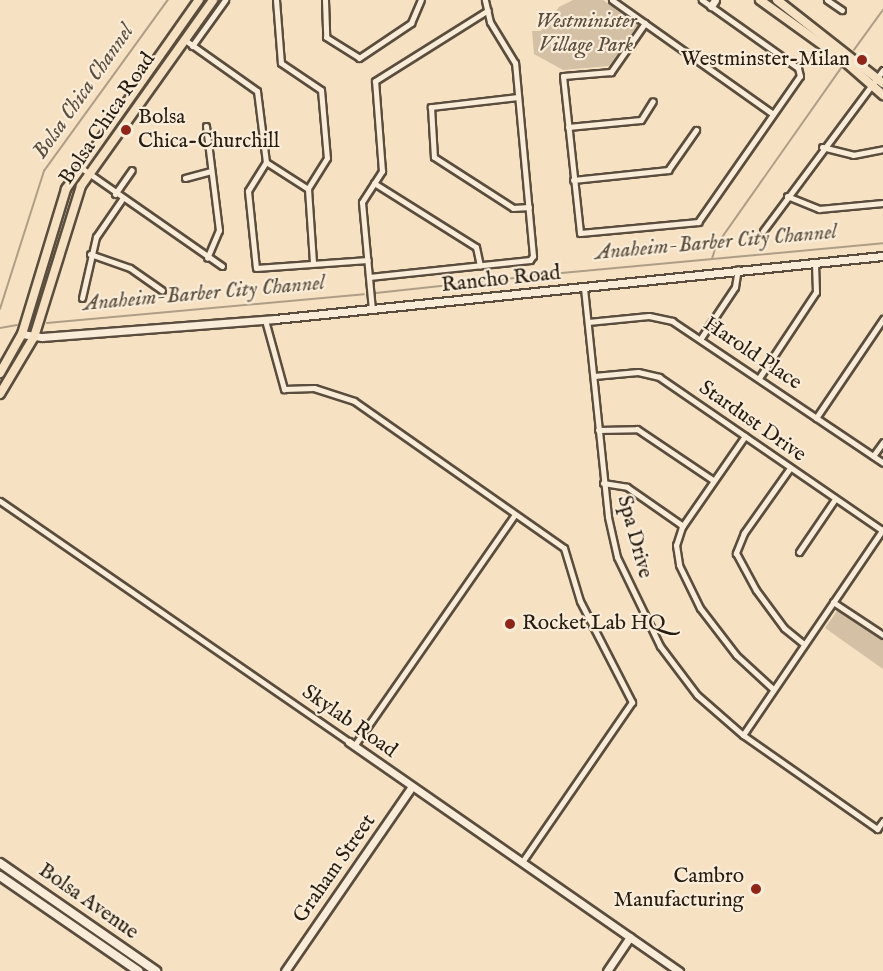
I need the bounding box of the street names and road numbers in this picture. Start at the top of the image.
street label: Bolsa Chica Road [55,48,161,190]
street label: Rancho Road [440,261,562,299]
street label: Harold Place [698,312,806,396]
street label: Stardust Drive [694,376,810,468]
street label: Spa Drive [611,493,657,581]
street label: Skylab Road [297,680,401,764]
street label: Graham Street [288,810,382,928]
street label: Bolsa Avenue [33,858,143,946]

